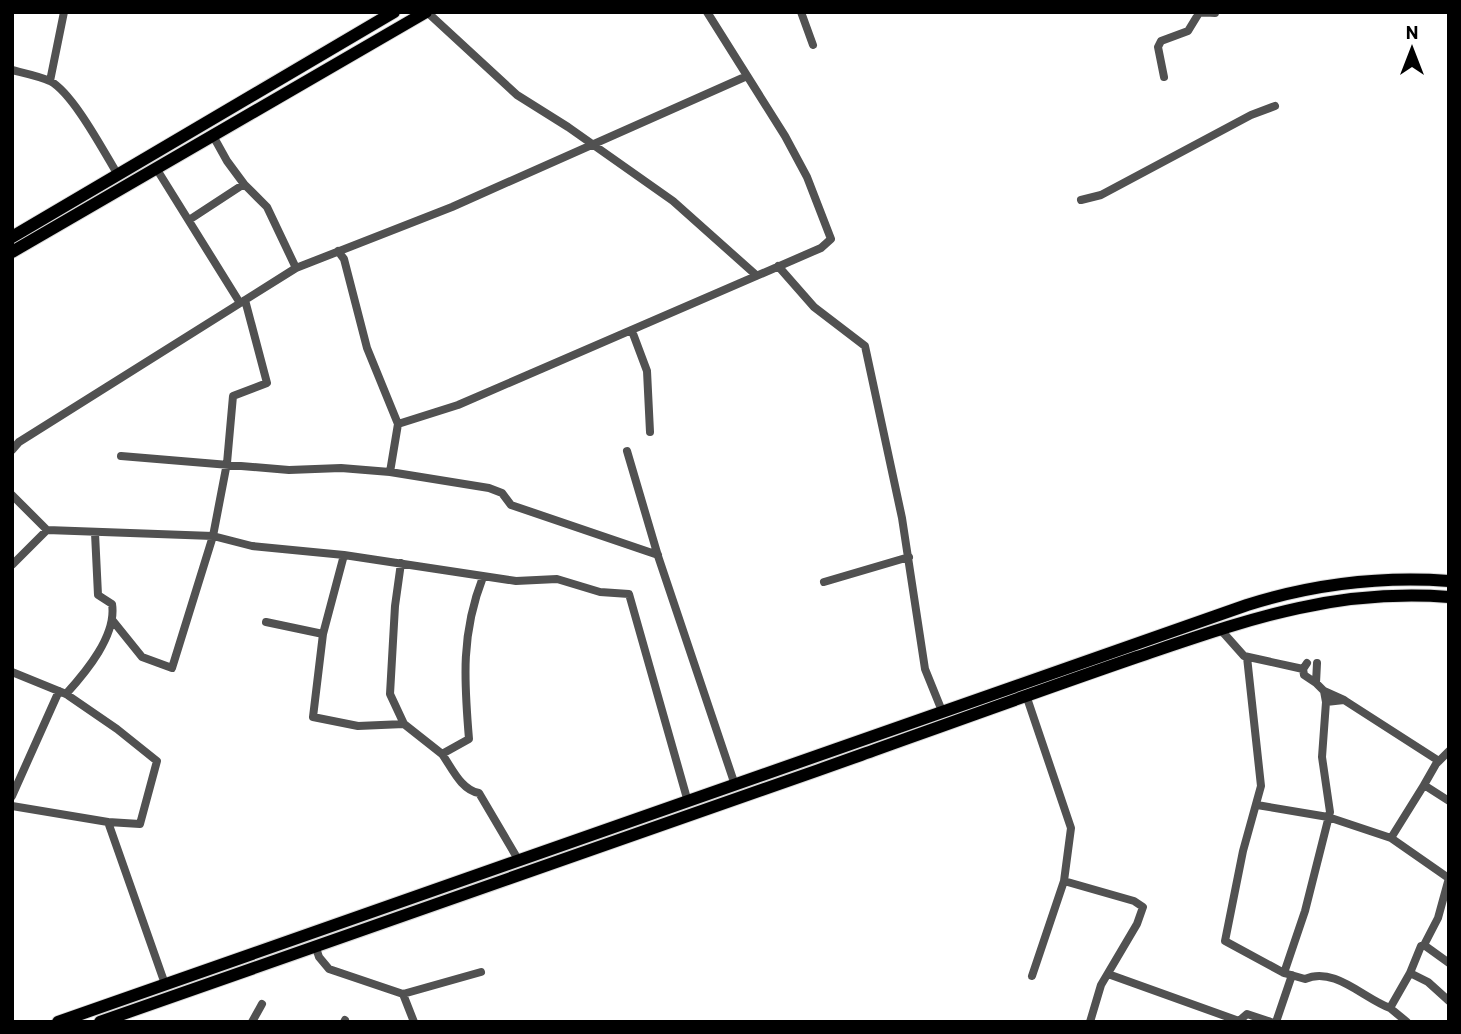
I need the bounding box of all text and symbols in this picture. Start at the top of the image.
north arrow [1377,14,1447,84]
text: N [1406,20,1418,43]

